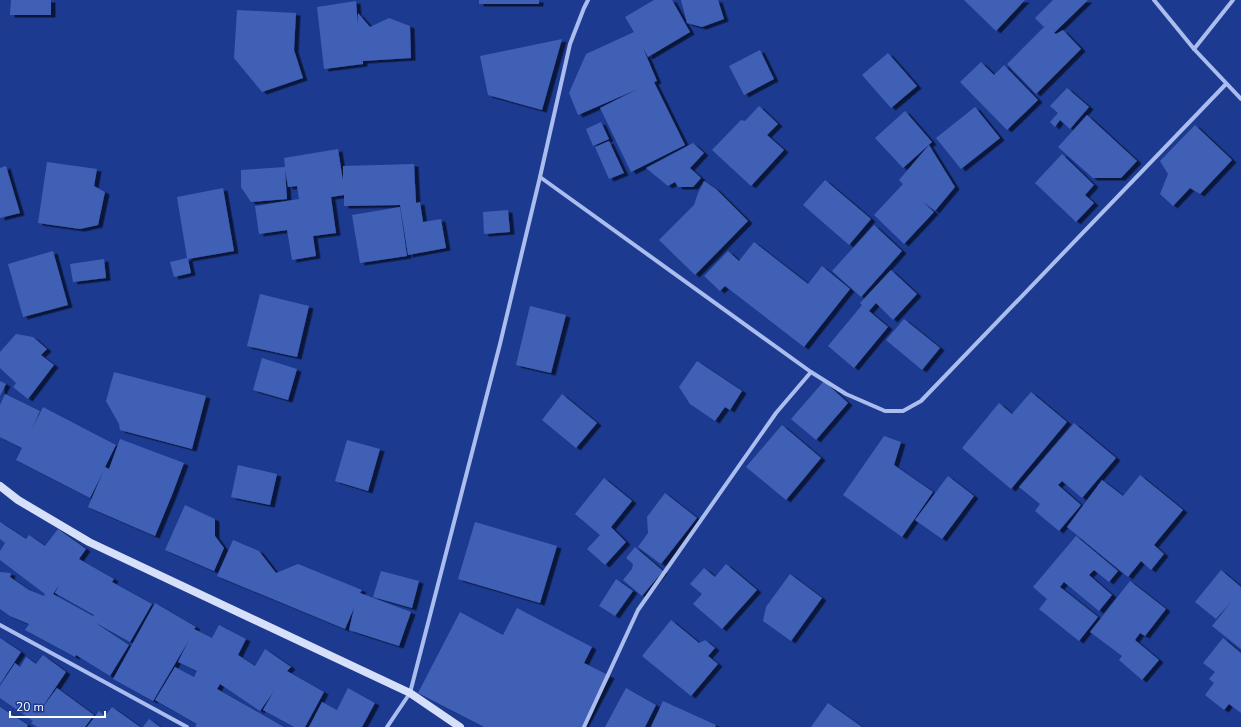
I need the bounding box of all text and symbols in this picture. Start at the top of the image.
scale bar [10,693,105,719]
text: 20 m [16,699,44,715]

